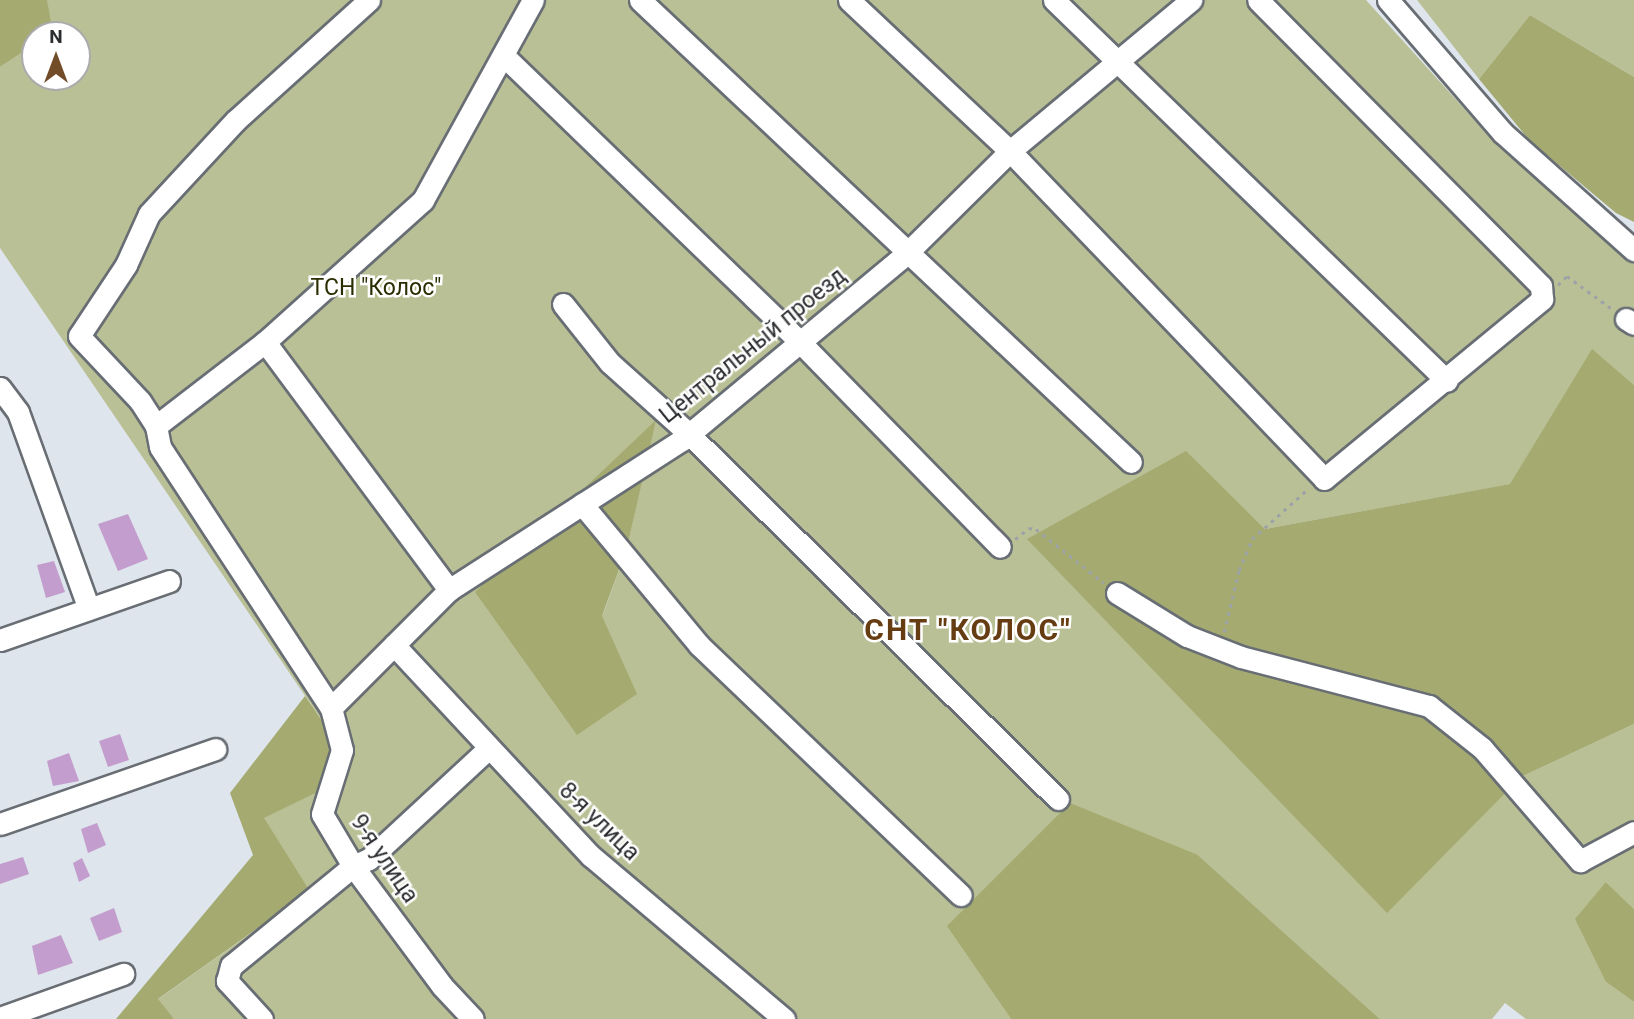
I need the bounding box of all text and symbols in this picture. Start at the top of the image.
north arrow [21,21,91,91]
text: N [49,25,63,48]
street label: Центральный проезд [654,262,852,430]
park label: ТСН "Колос" [311,274,441,302]
district label: СНТ "КОЛОС" [865,612,1071,648]
street label: 8-я улица [553,777,645,867]
street label: 9-я улица [344,810,424,908]

